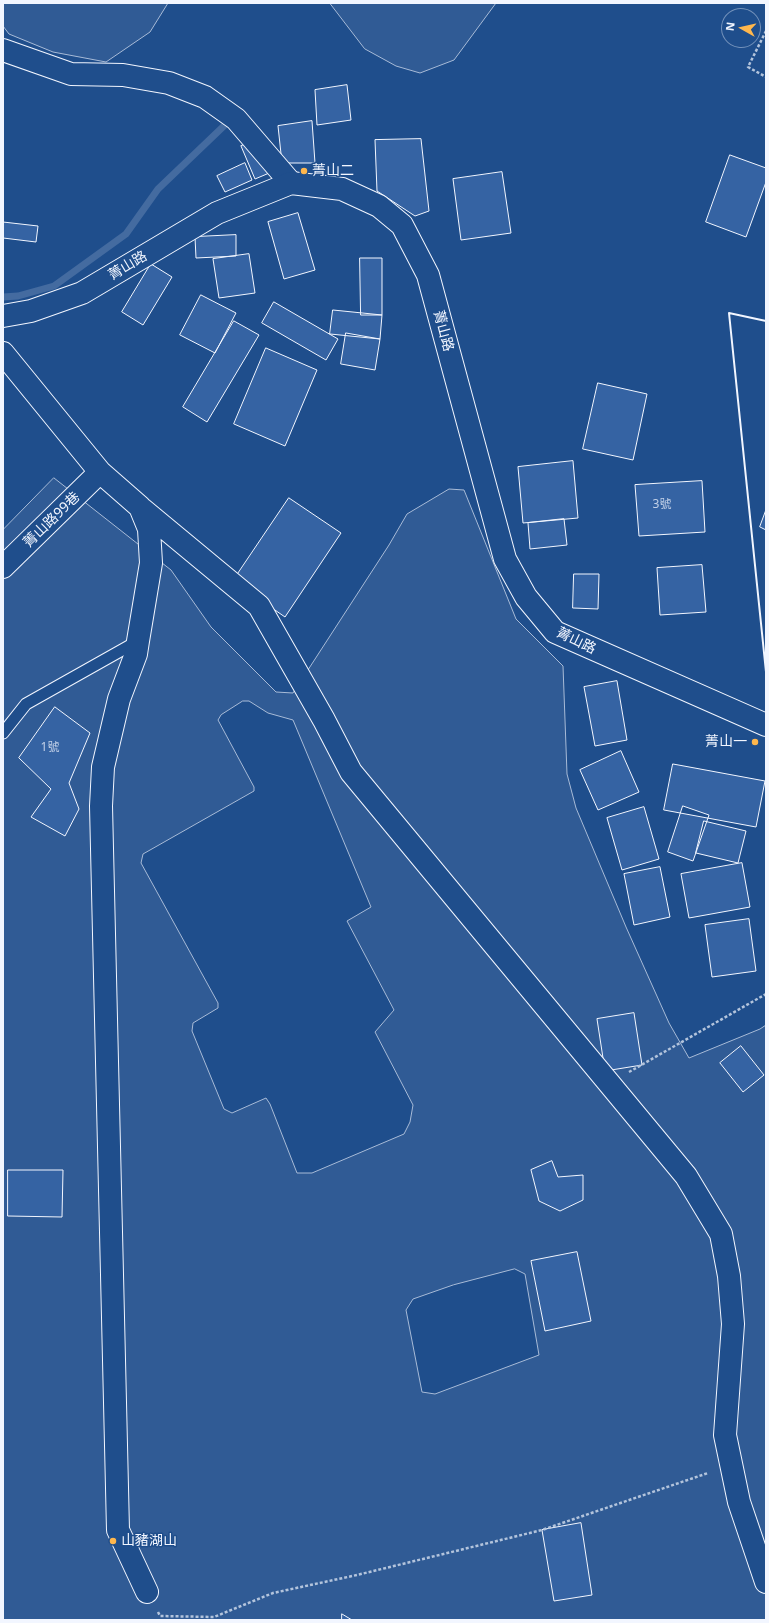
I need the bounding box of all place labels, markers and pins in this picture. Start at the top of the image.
place label: 菁山二 [312,163,354,179]
marker: 菁山二 [299,166,309,176]
place label: 菁山一 [705,734,747,750]
marker: 菁山一 [750,737,760,747]
place label: 山豬湖山 [121,1533,177,1549]
marker: 山豬湖山 [108,1536,118,1546]

